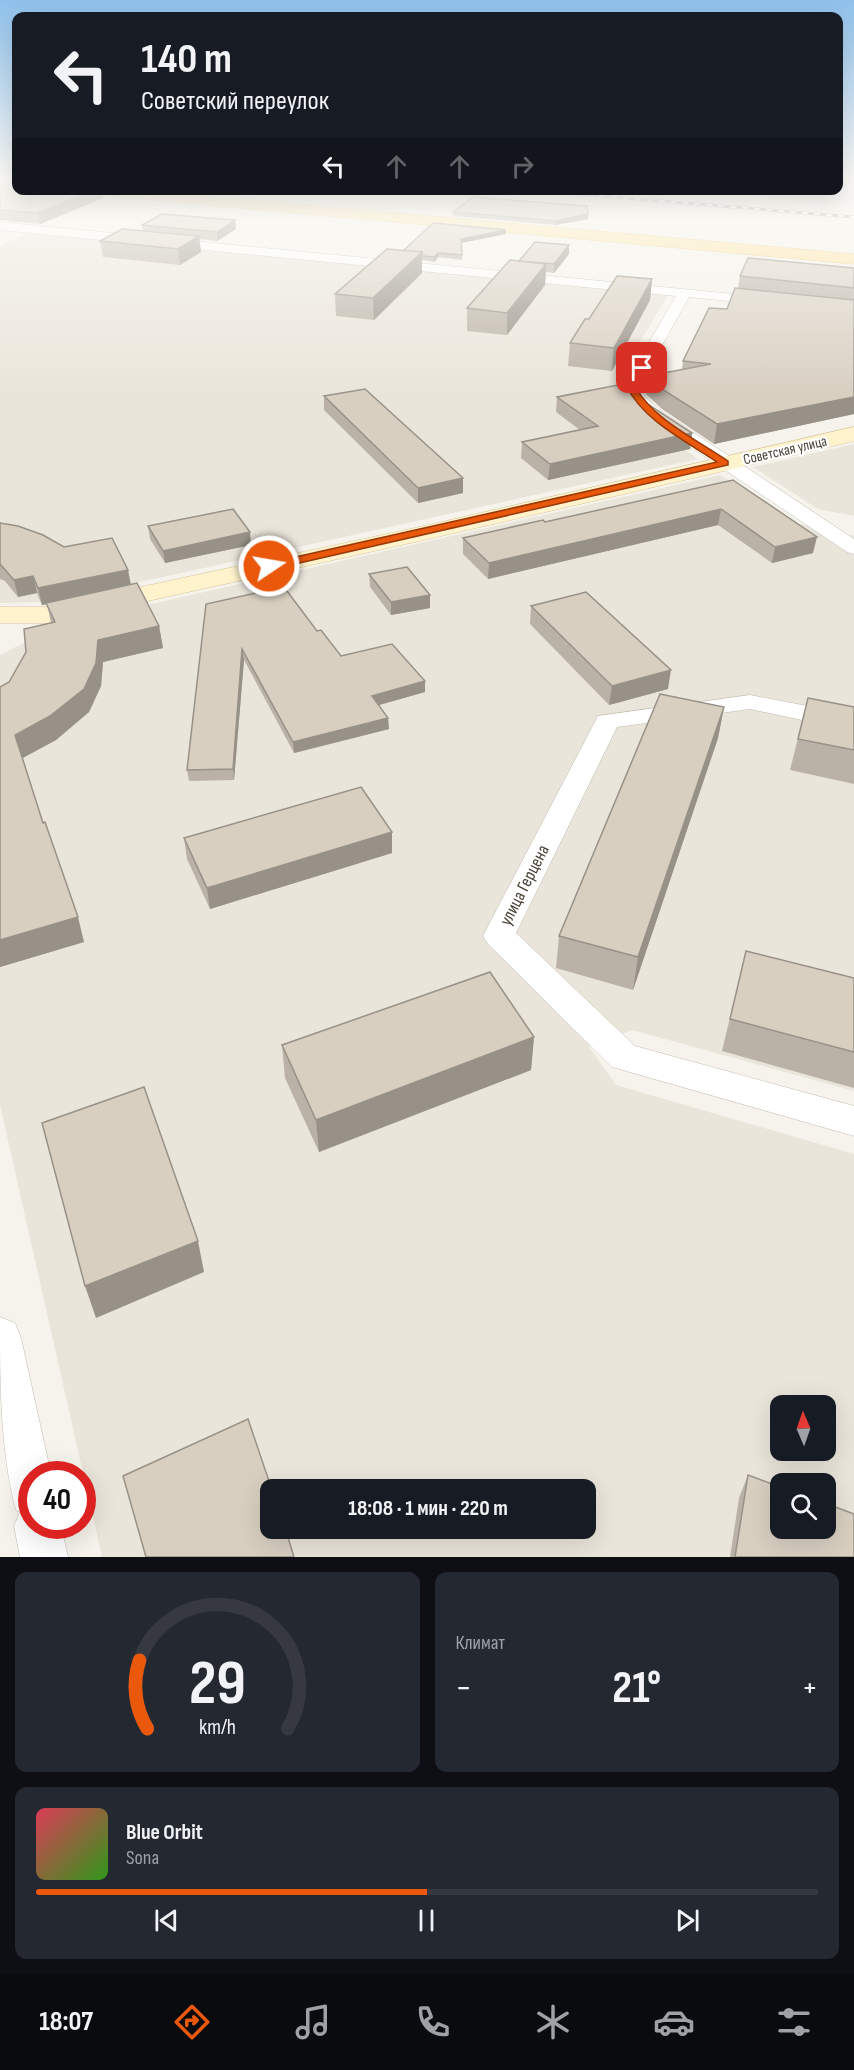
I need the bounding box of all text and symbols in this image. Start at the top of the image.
text: 140 m [141,34,232,85]
icon: left [42,36,120,114]
text: Советский переулок [141,85,329,117]
icon: left [317,150,350,183]
icon: ahead [380,150,413,183]
icon: ahead [443,150,476,183]
icon: right [506,150,539,183]
pin [616,342,667,393]
icon: arrive [625,351,658,384]
street label: Советская улица [741,432,829,469]
position arrow [237,534,301,598]
street label: улица Герцена [495,841,554,929]
north arrow [770,1395,836,1461]
map controls [770,1395,836,1539]
speed limit sign: 40 [18,1461,96,1539]
button: search [770,1473,836,1539]
text: 18:08 · 1 мин · 220 m [348,1495,508,1522]
text: Климат [456,1631,505,1655]
text: 29 [189,1647,246,1722]
text: 21° [612,1661,661,1716]
text: − [456,1668,472,1708]
text: + [802,1668,818,1708]
text: km/h [199,1715,236,1740]
text: Blue Orbit [126,1819,203,1846]
text: Sona [126,1846,159,1870]
icon: previous [150,1904,183,1937]
icon: pause [410,1904,443,1937]
icon: next [671,1904,704,1937]
icon: directions [171,2001,213,2043]
icon: music [292,2001,334,2043]
icon: phone [412,2001,454,2043]
icon: climate [532,2001,574,2043]
icon: car [653,2001,695,2043]
icon: filters [773,2001,815,2043]
text: 18:07 [39,2006,93,2038]

